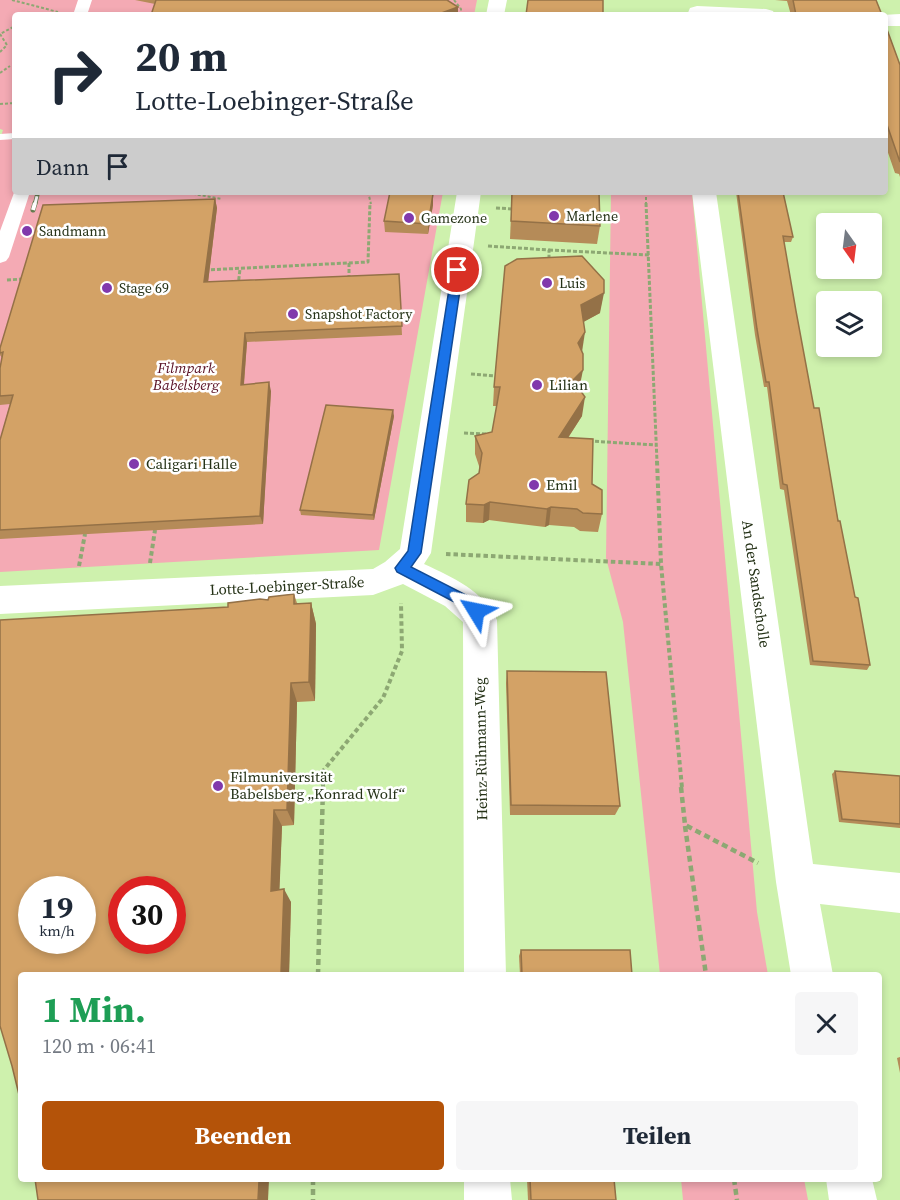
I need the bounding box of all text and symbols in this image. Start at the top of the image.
text: 20 m [135,27,228,85]
icon: right [36,36,114,114]
text: Lotte-Loebinger-Straße [135,82,414,119]
icon: arrive [101,150,134,183]
text: Dann [36,152,89,182]
place label: Marlene [566,206,618,226]
place label: Gamezone [421,208,487,228]
marker: Marlene [547,209,561,223]
marker: Gamezone [402,211,416,225]
north arrow [816,213,882,279]
map controls [816,213,882,357]
place label: Sandmann [39,221,107,241]
marker: Sandmann [20,224,34,238]
pin [431,244,482,295]
icon: arrive [440,253,473,286]
place label: Luis [559,273,585,293]
marker: Luis [540,276,554,290]
place label: Stage 69 [119,278,169,298]
marker: Stage 69 [100,281,114,295]
button: layers [816,291,882,357]
place label: Snapshot Factory [305,304,413,324]
marker: Snapshot Factory [286,307,300,321]
park label: Filmpark Babelsberg [152,357,220,395]
place label: Lilian [549,374,588,395]
marker: Lilian [530,378,544,392]
place label: Caligari Halle [146,453,237,474]
marker: Caligari Halle [127,457,141,471]
place label: Emil [546,474,578,495]
marker: Emil [527,478,541,492]
street label: An der Sandscholle [737,519,776,649]
street label: Lotte-Loebinger-Straße [209,571,365,600]
position arrow [444,579,508,643]
street label: Heinz-Rühmann-Weg [469,677,492,821]
place label: Filmuniversität Babelsberg „Konrad Wolf“ [230,766,405,804]
marker: Filmuniversität Babelsberg „Konrad Wolf“ [211,779,225,793]
speed limit sign: 30 [108,876,186,954]
text: 19 [41,887,73,928]
text: km/h [39,920,75,941]
text: 1 Min. [42,985,146,1034]
button: close [795,992,858,1055]
text: 120 m · 06:41 [42,1032,156,1060]
button: Beenden [42,1101,444,1170]
button: Teilen [456,1101,858,1170]

